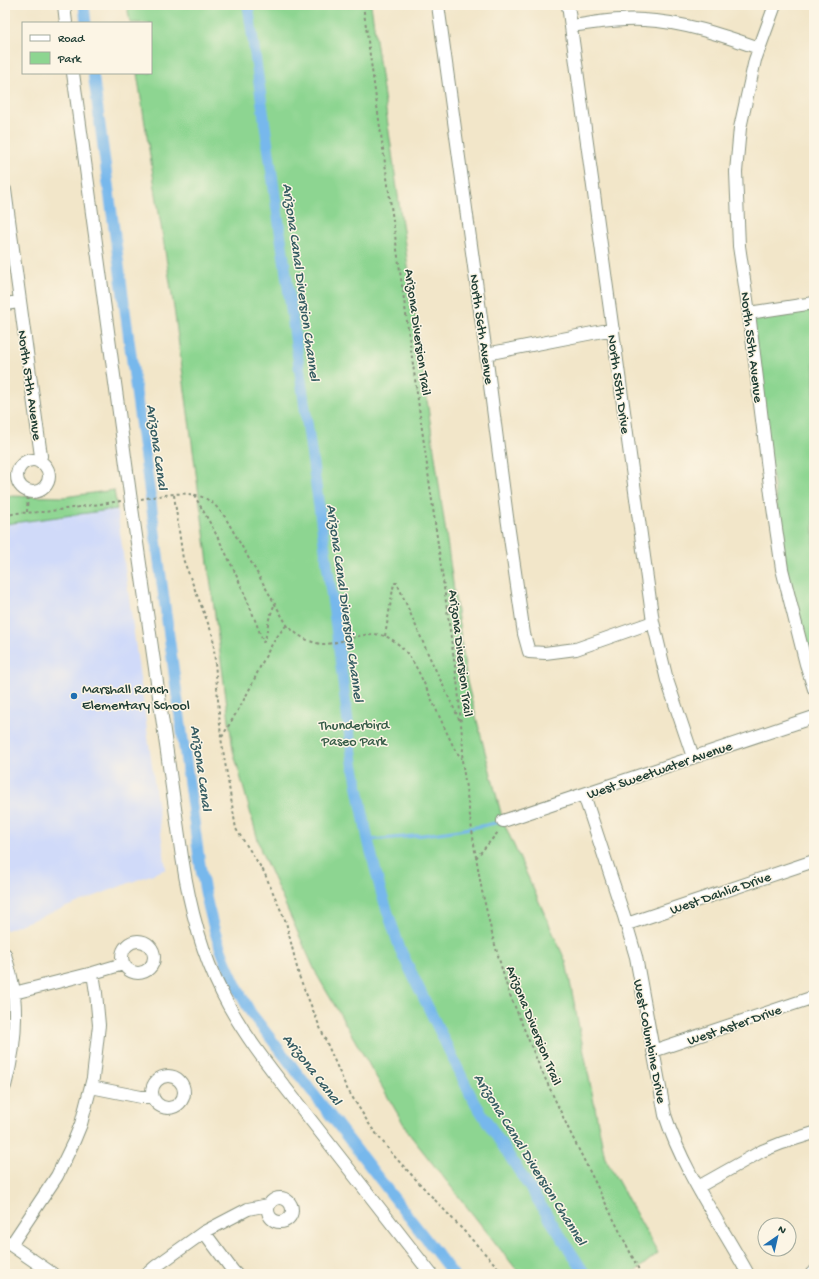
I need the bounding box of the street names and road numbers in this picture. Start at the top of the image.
street label: Arizona Diversion Trail [399,268,434,397]
street label: North 56th Avenue [464,273,497,386]
street label: North 55th Avenue [735,291,766,404]
street label: North 57th Avenue [12,329,45,442]
street label: North 55th Drive [602,334,633,436]
street label: Arizona Diversion Trail [443,589,476,718]
street label: West Sweetwater Avenue [585,738,736,804]
street label: West Dahlia Drive [668,869,774,920]
street label: Arizona Diversion Trail [501,964,564,1088]
street label: West Columbine Drive [628,978,669,1106]
street label: West Aster Drive [686,1002,785,1050]

